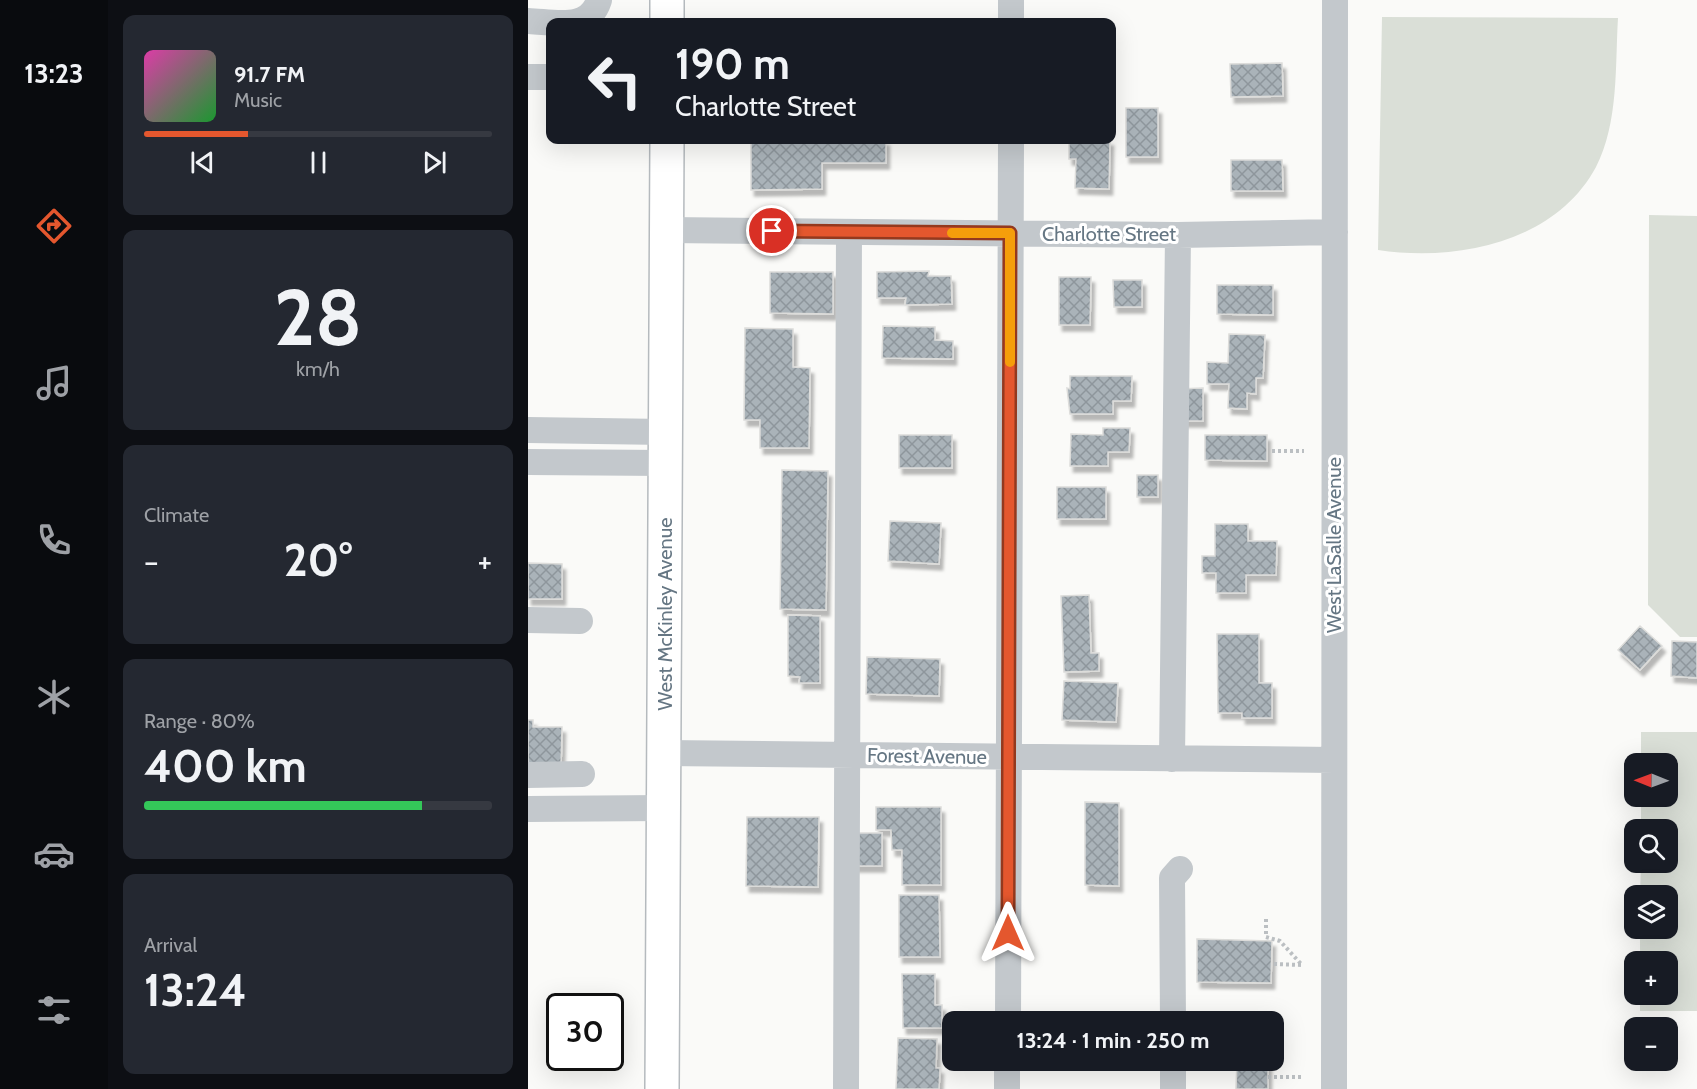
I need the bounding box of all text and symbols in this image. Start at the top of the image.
text: 190 m [675,38,790,90]
icon: left [576,42,654,120]
text: 13:23 [24,57,84,90]
text: 91.7 FM [234,61,305,88]
text: Music [234,88,282,112]
text: Charlotte Street [675,90,856,123]
icon: previous [186,146,219,179]
icon: pause [302,146,335,179]
icon: next [418,146,451,179]
icon: directions [33,205,75,247]
pin [746,205,797,256]
icon: arrive [755,214,788,247]
street label: Charlotte Street [1042,222,1176,246]
text: 28 [274,270,362,365]
text: km/h [296,357,340,381]
icon: music [33,362,75,404]
street label: West LaSalle Avenue [1322,457,1346,633]
text: Climate [144,503,209,527]
street label: West McKinley Avenue [653,518,677,710]
icon: phone [33,519,75,561]
text: 20° [284,533,352,587]
text: − [144,541,159,581]
text: + [477,541,492,581]
icon: climate [33,676,75,718]
text: Range · 80% [144,709,255,733]
text: 400 km [144,739,307,793]
street label: Forest Avenue [867,743,987,769]
north arrow [1624,753,1678,807]
map controls [1624,753,1678,1071]
button: search [1624,819,1678,873]
icon: car [33,833,75,875]
button: layers [1624,885,1678,939]
position arrow [976,901,1040,965]
text: Arrival [144,933,197,957]
button: + [1624,951,1678,1005]
text: 13:24 [144,963,247,1017]
icon: filters [33,989,75,1031]
speed limit sign: 30 [546,993,624,1071]
button: − [1624,1017,1678,1071]
text: 13:24 · 1 min · 250 m [1017,1027,1209,1054]

